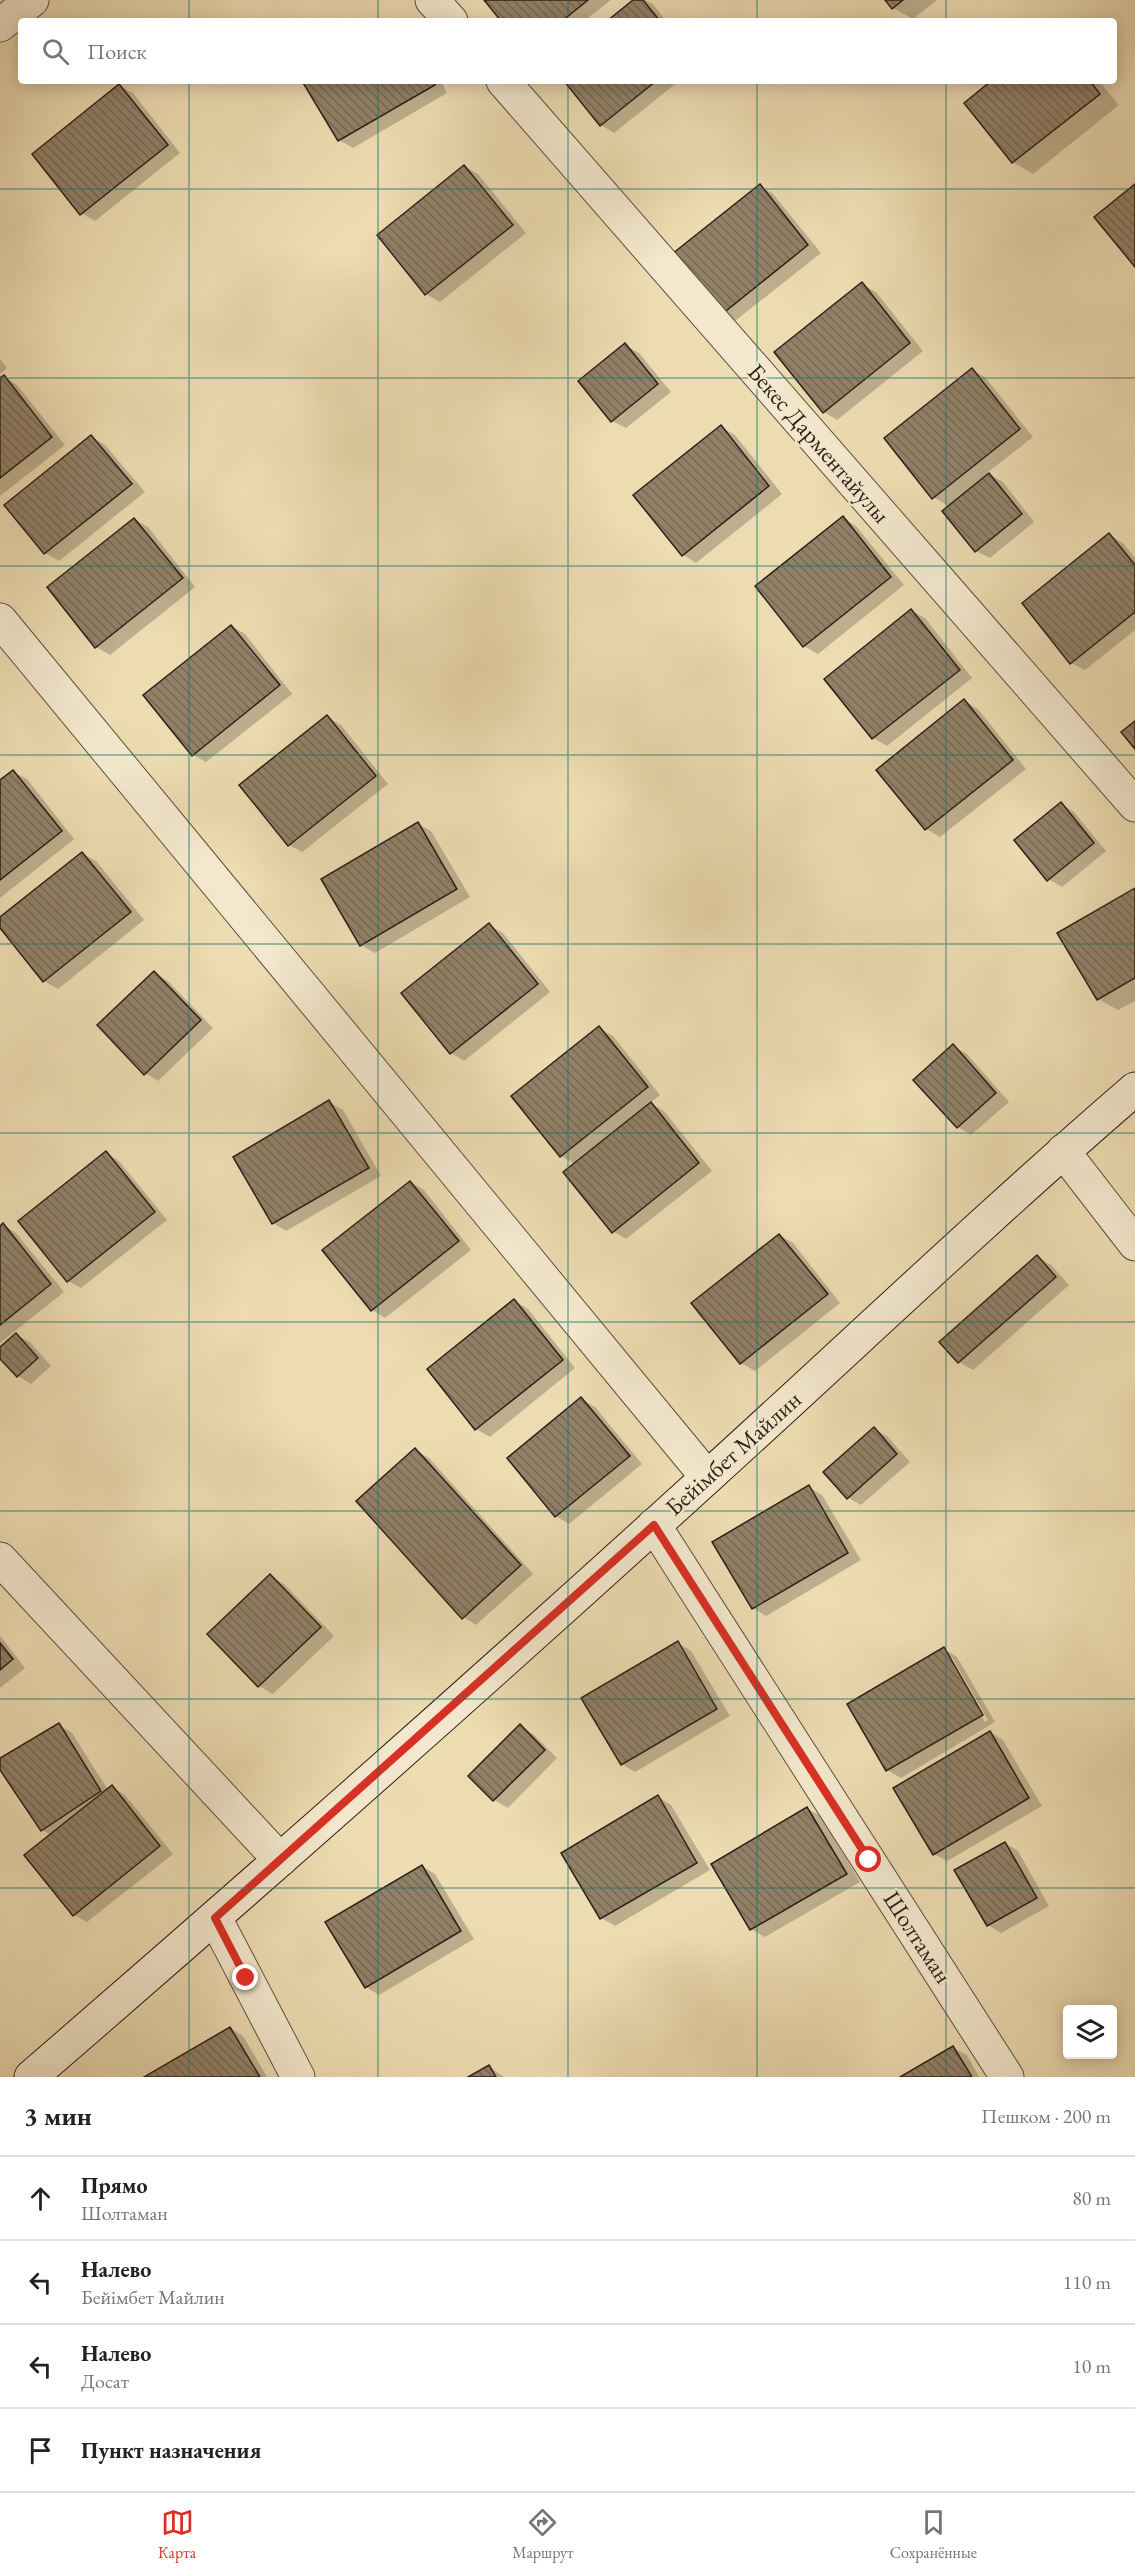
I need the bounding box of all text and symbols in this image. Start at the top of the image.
search box [18,18,1117,84]
icon: search [39,35,72,68]
text: Поиск [87,37,147,66]
street label: Бекес Дарментайулы [741,357,897,530]
street label: Бейімбет Майлин [659,1384,807,1522]
route start [855,1846,881,1872]
street label: Шолтаман [877,1885,959,1989]
route end [232,1964,258,1990]
map controls [1063,2005,1117,2059]
button: layers [1063,2005,1117,2059]
text: 3 мин [24,2099,92,2133]
text: Пешком · 200 m [981,2103,1111,2129]
text: Прямо [81,2171,148,2200]
icon: ahead [24,2182,57,2215]
text: 80 m [1072,2185,1111,2211]
text: Шолтаман [81,2200,168,2226]
text: Налево [81,2255,151,2284]
icon: left [24,2266,57,2299]
text: 110 m [1063,2269,1111,2295]
text: Бейімбет Майлин [81,2284,225,2310]
text: Налево [81,2339,151,2368]
icon: left [24,2350,57,2383]
text: 10 m [1072,2353,1111,2379]
text: Досат [81,2368,129,2394]
icon: arrive [24,2434,57,2467]
text: Пункт назначения [81,2436,261,2465]
tab: Карта [158,2506,196,2563]
tab: Маршрут [512,2506,574,2563]
tab: Сохранённые [890,2506,977,2563]

